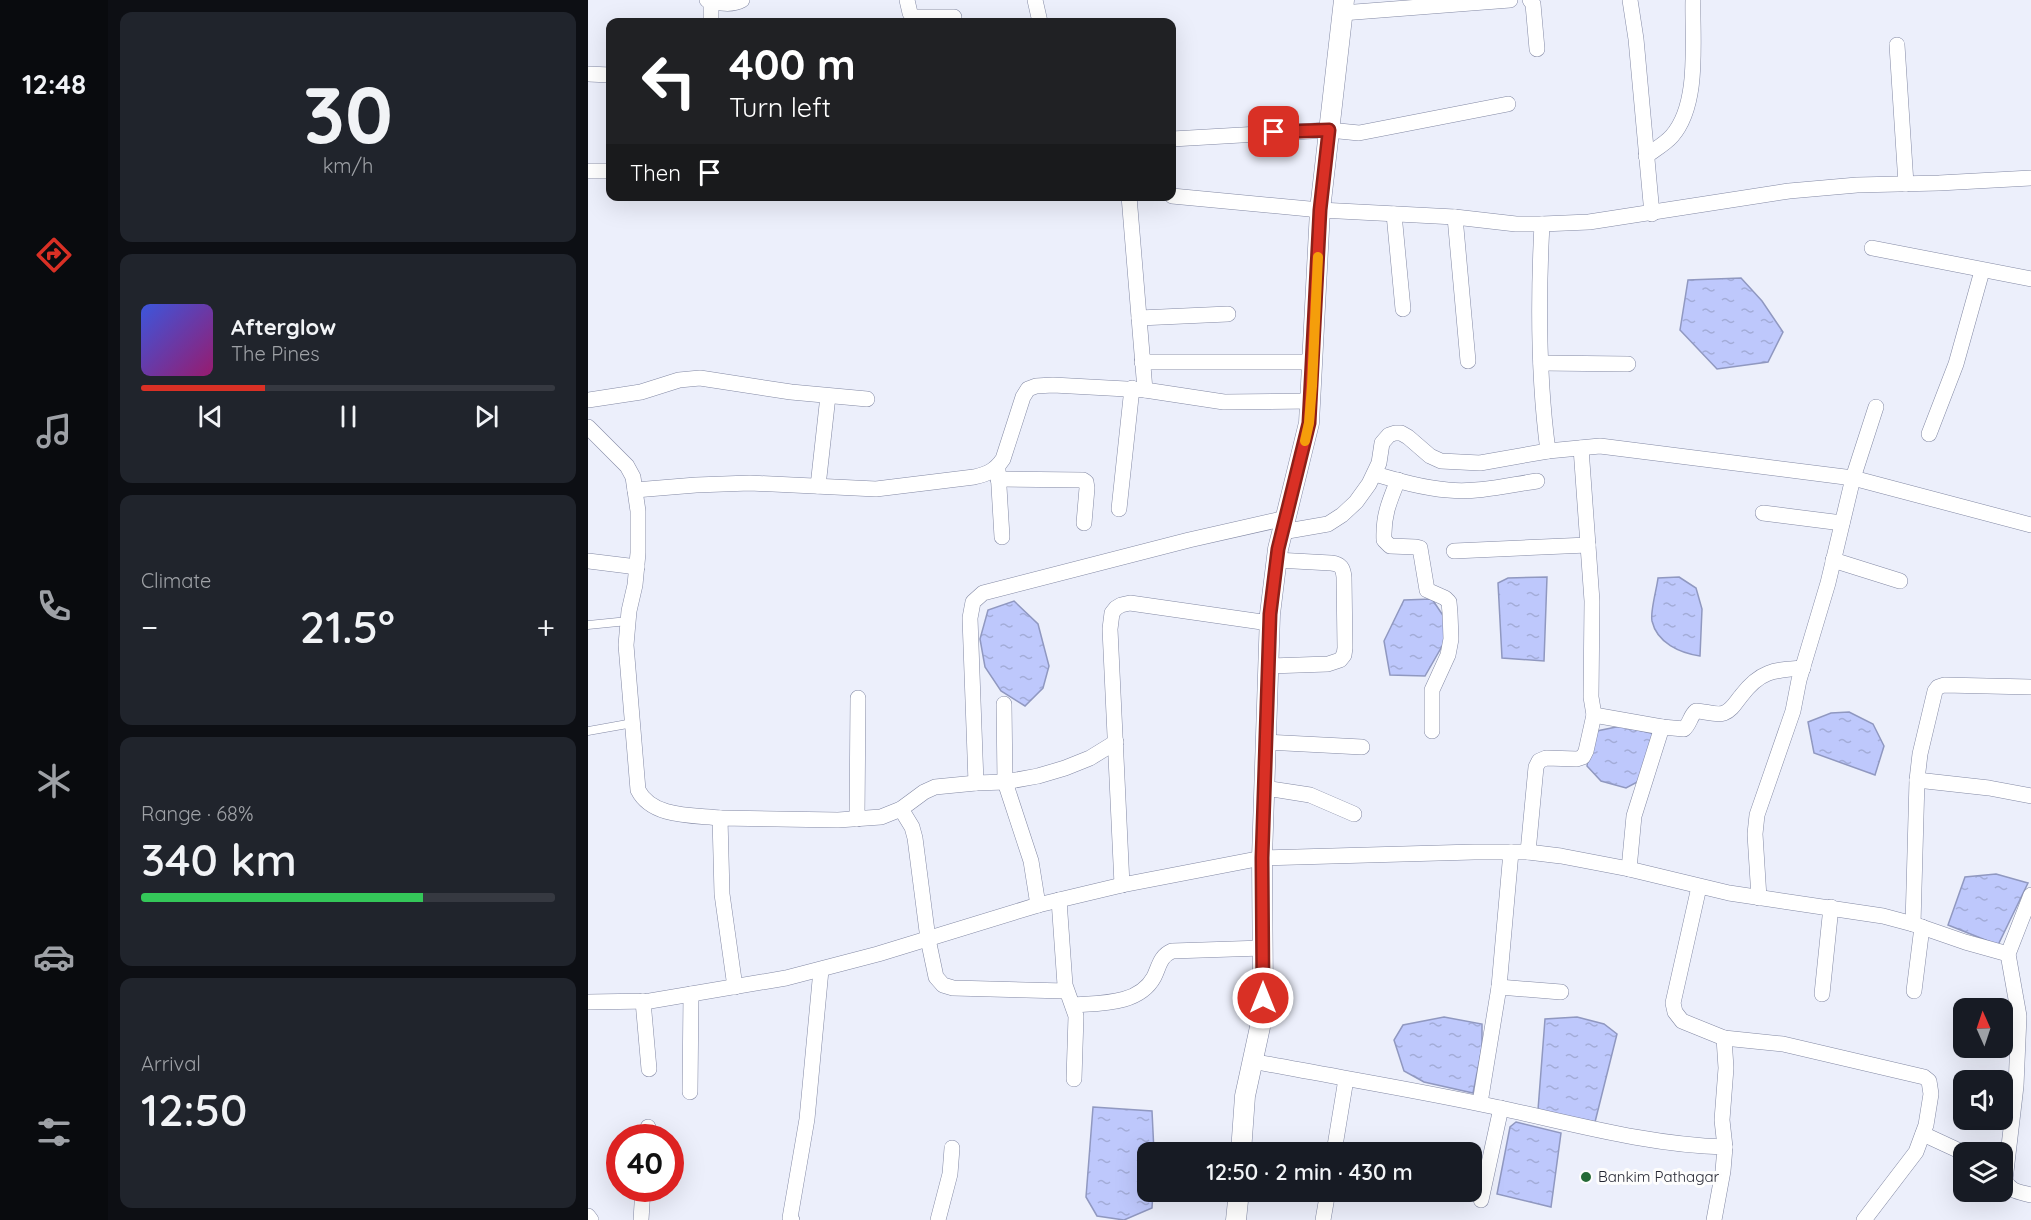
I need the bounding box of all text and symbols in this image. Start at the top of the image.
text: 400 m [729,38,856,91]
icon: left [630,42,708,120]
text: 30 [303,65,393,163]
text: 12:48 [22,67,86,101]
text: Turn left [729,90,831,124]
pin [1248,106,1299,157]
icon: arrive [1257,115,1290,148]
text: km/h [323,153,373,178]
icon: arrive [693,156,726,189]
text: Then [630,159,681,187]
icon: directions [33,234,75,276]
text: Afterglow [231,313,336,341]
text: The Pines [231,341,320,366]
icon: previous [194,400,227,433]
icon: pause [332,400,365,433]
icon: next [470,400,503,433]
icon: music [33,410,75,452]
text: Climate [141,568,211,593]
icon: phone [33,585,75,627]
text: 21.5° [300,598,395,654]
text: − [141,606,158,647]
text: + [536,606,555,647]
icon: climate [33,760,75,802]
text: Range · 68% [141,801,253,826]
text: 340 km [141,831,297,887]
icon: car [33,936,75,978]
position arrow [1231,966,1295,1030]
north arrow [1953,998,2013,1058]
map controls [1953,998,2013,1202]
text: Arrival [141,1051,201,1076]
button: sound [1953,1070,2013,1130]
text: 12:50 [141,1081,247,1137]
icon: filters [33,1111,75,1153]
speed limit sign: 40 [606,1124,684,1202]
button: layers [1953,1142,2013,1202]
text: 12:50 · 2 min · 430 m [1206,1158,1413,1186]
place label: Bankim Pathagar [1598,1167,1720,1186]
marker: Bankim Pathagar [1579,1170,1593,1184]

